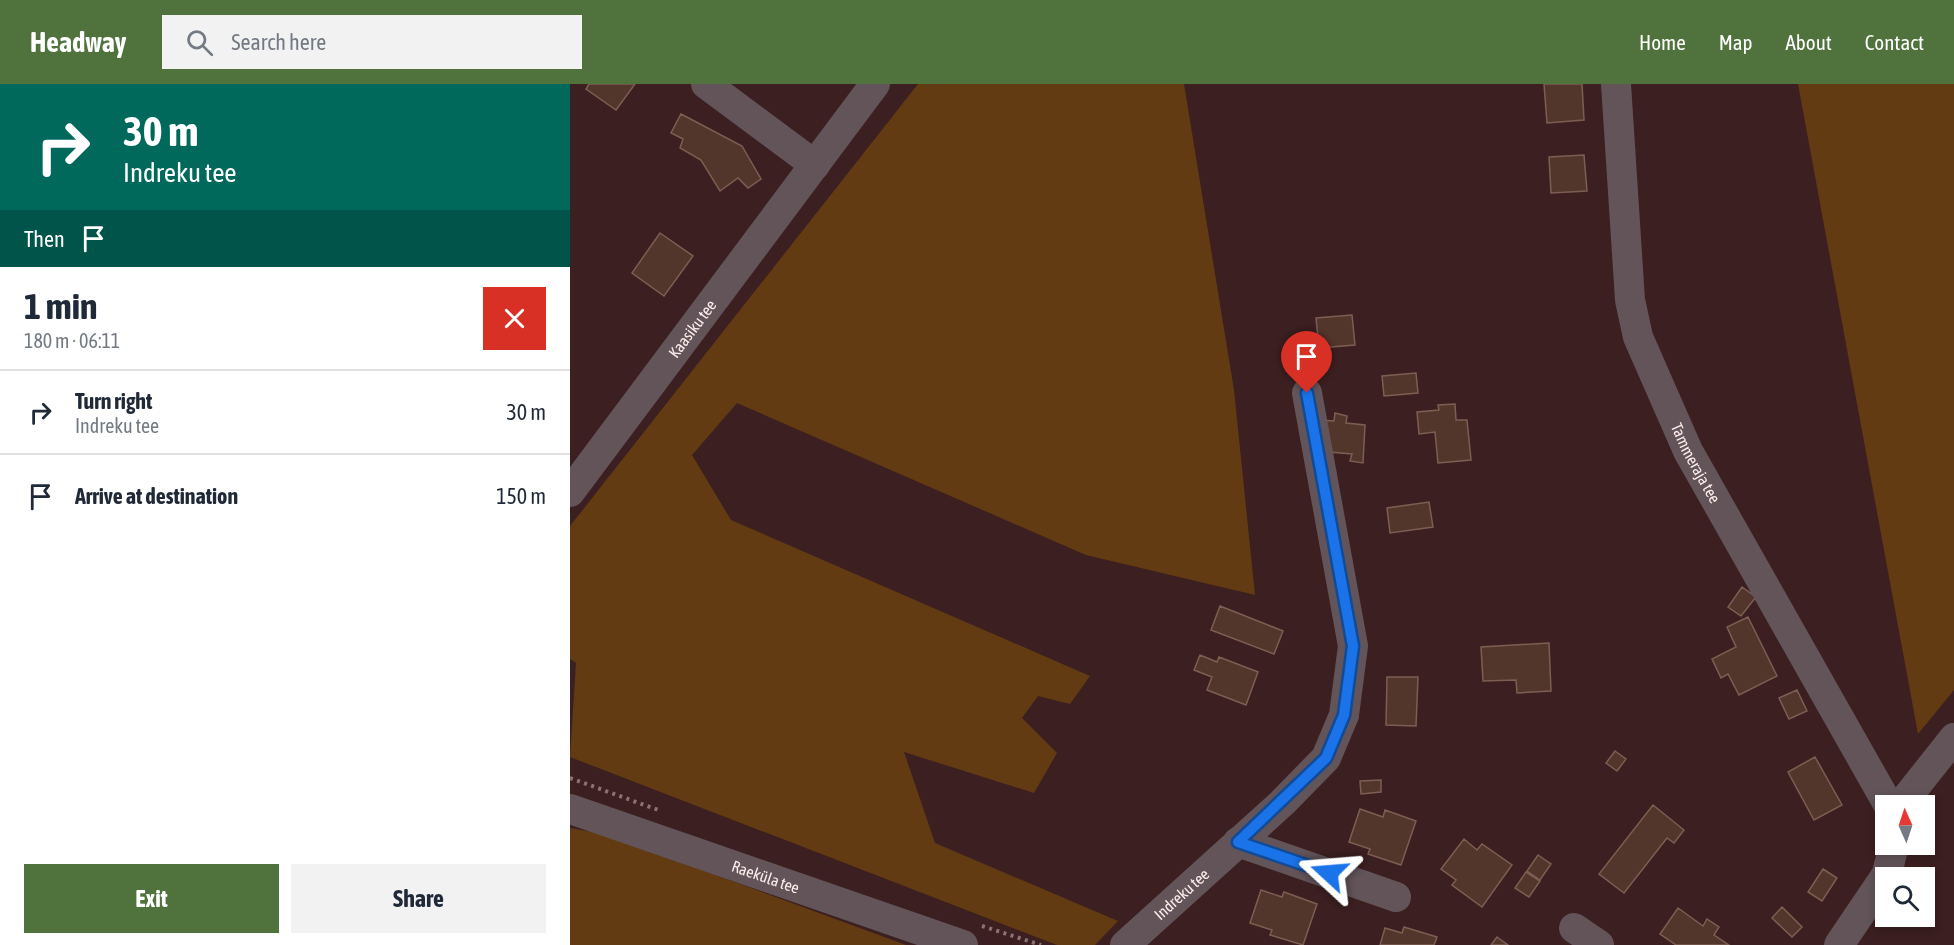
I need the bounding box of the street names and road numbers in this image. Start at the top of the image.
street label: Kaasiku tee [665,296,720,361]
street label: Tammeraja tee [1668,420,1724,506]
street label: Raeküla tee [729,857,802,897]
street label: Indreku tee [1150,865,1212,923]

